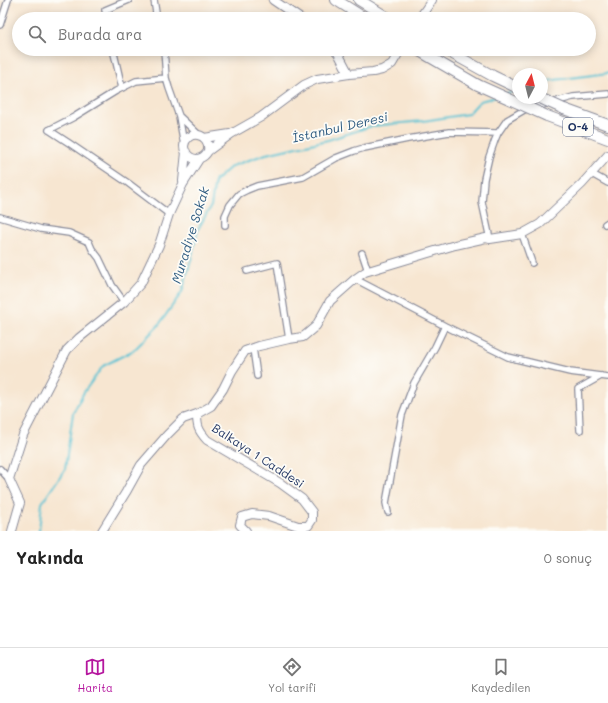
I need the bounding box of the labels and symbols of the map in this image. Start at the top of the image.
north arrow [512,68,548,104]
water label: İstanbul Deresi [290,107,389,146]
road number: O-4 [563,118,593,136]
water label: Muradiye Sokak [167,183,213,285]
street label: Balkaya 1 Caddesi [209,419,308,491]

